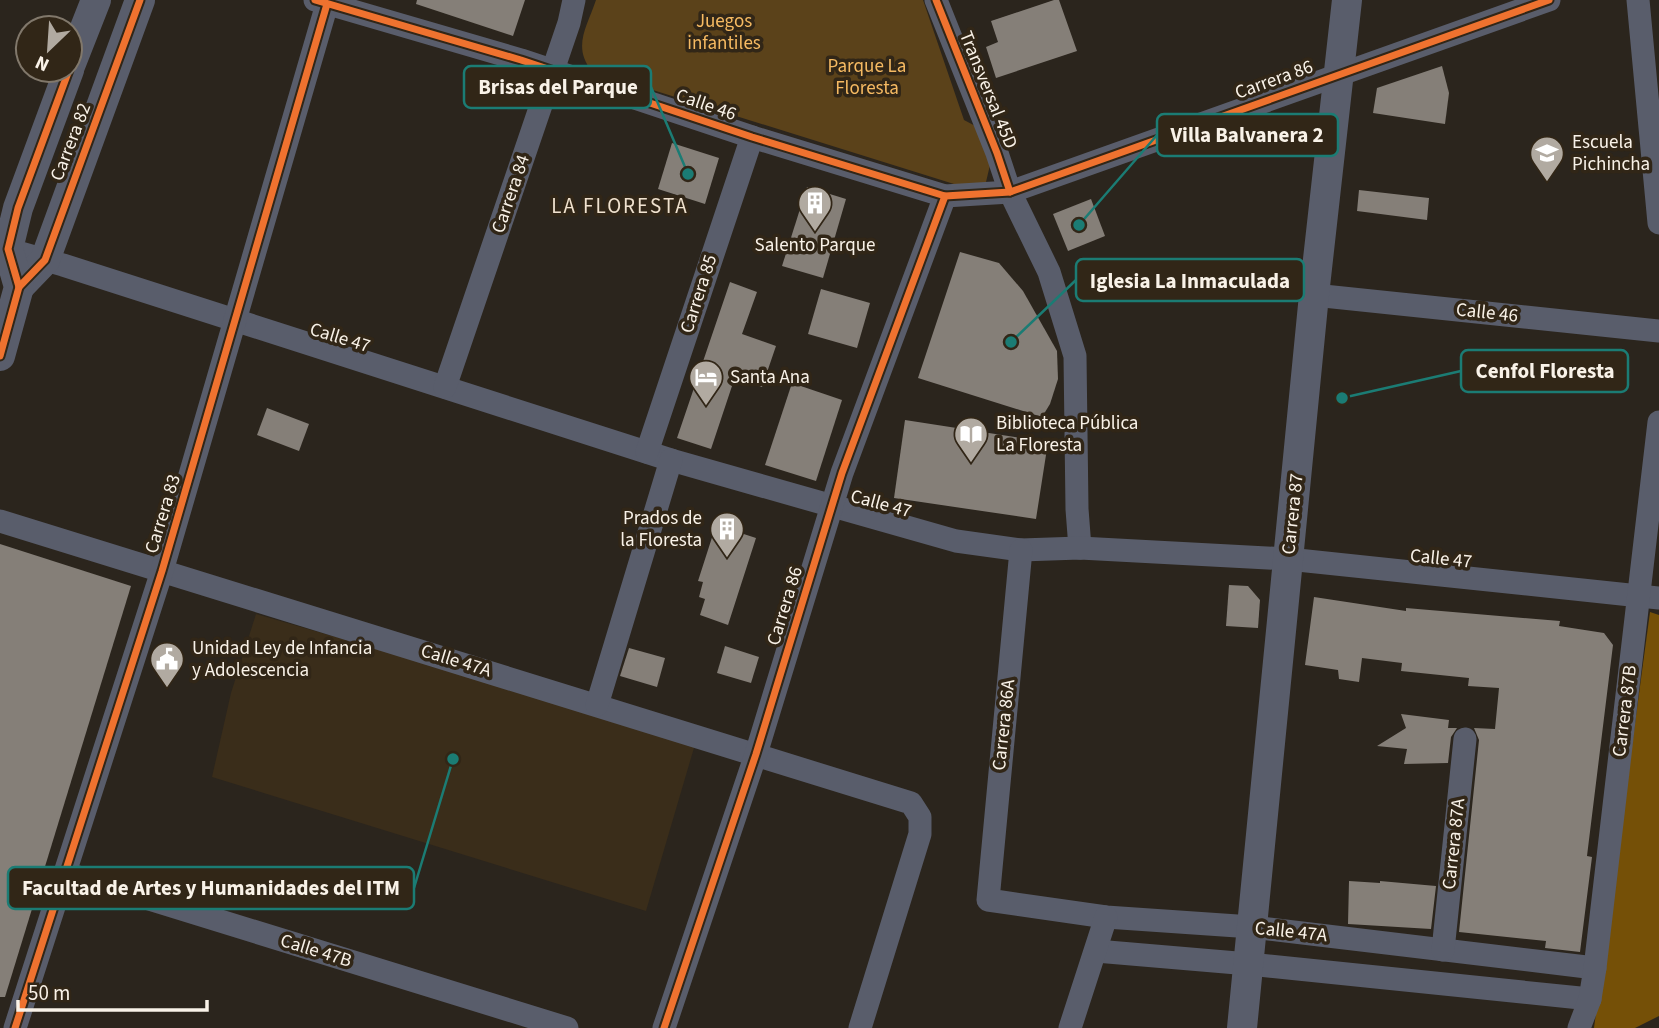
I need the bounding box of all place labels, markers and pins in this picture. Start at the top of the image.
callout: Brisas del Parque [464,66,651,108]
callout: Villa Balvanera 2 [1157,114,1338,156]
place label: Escuela Pichincha [1572,129,1650,178]
school or university icon: Escuela Pichincha [1528,134,1566,183]
building icon: Salento Parque [796,184,834,233]
place label: Salento Parque [755,232,875,259]
callout: Iglesia La Inmaculada [1076,259,1304,301]
callout: Cenfol Floresta [1461,350,1628,392]
hotel icon: Santa Ana [687,358,725,407]
place label: Santa Ana [730,364,810,391]
place label: Biblioteca Pública La Floresta [996,410,1138,459]
library icon: Biblioteca Pública La Floresta [952,415,990,464]
place label: Prados de la Floresta [620,505,702,554]
building icon: Prados de la Floresta [708,510,746,559]
place label: Unidad Ley de Infancia y Adolescencia [192,635,372,684]
public building icon: Unidad Ley de Infancia y Adolescencia [148,640,186,689]
callout: Facultad de Artes y Humanidades del ITM [8,867,414,909]

